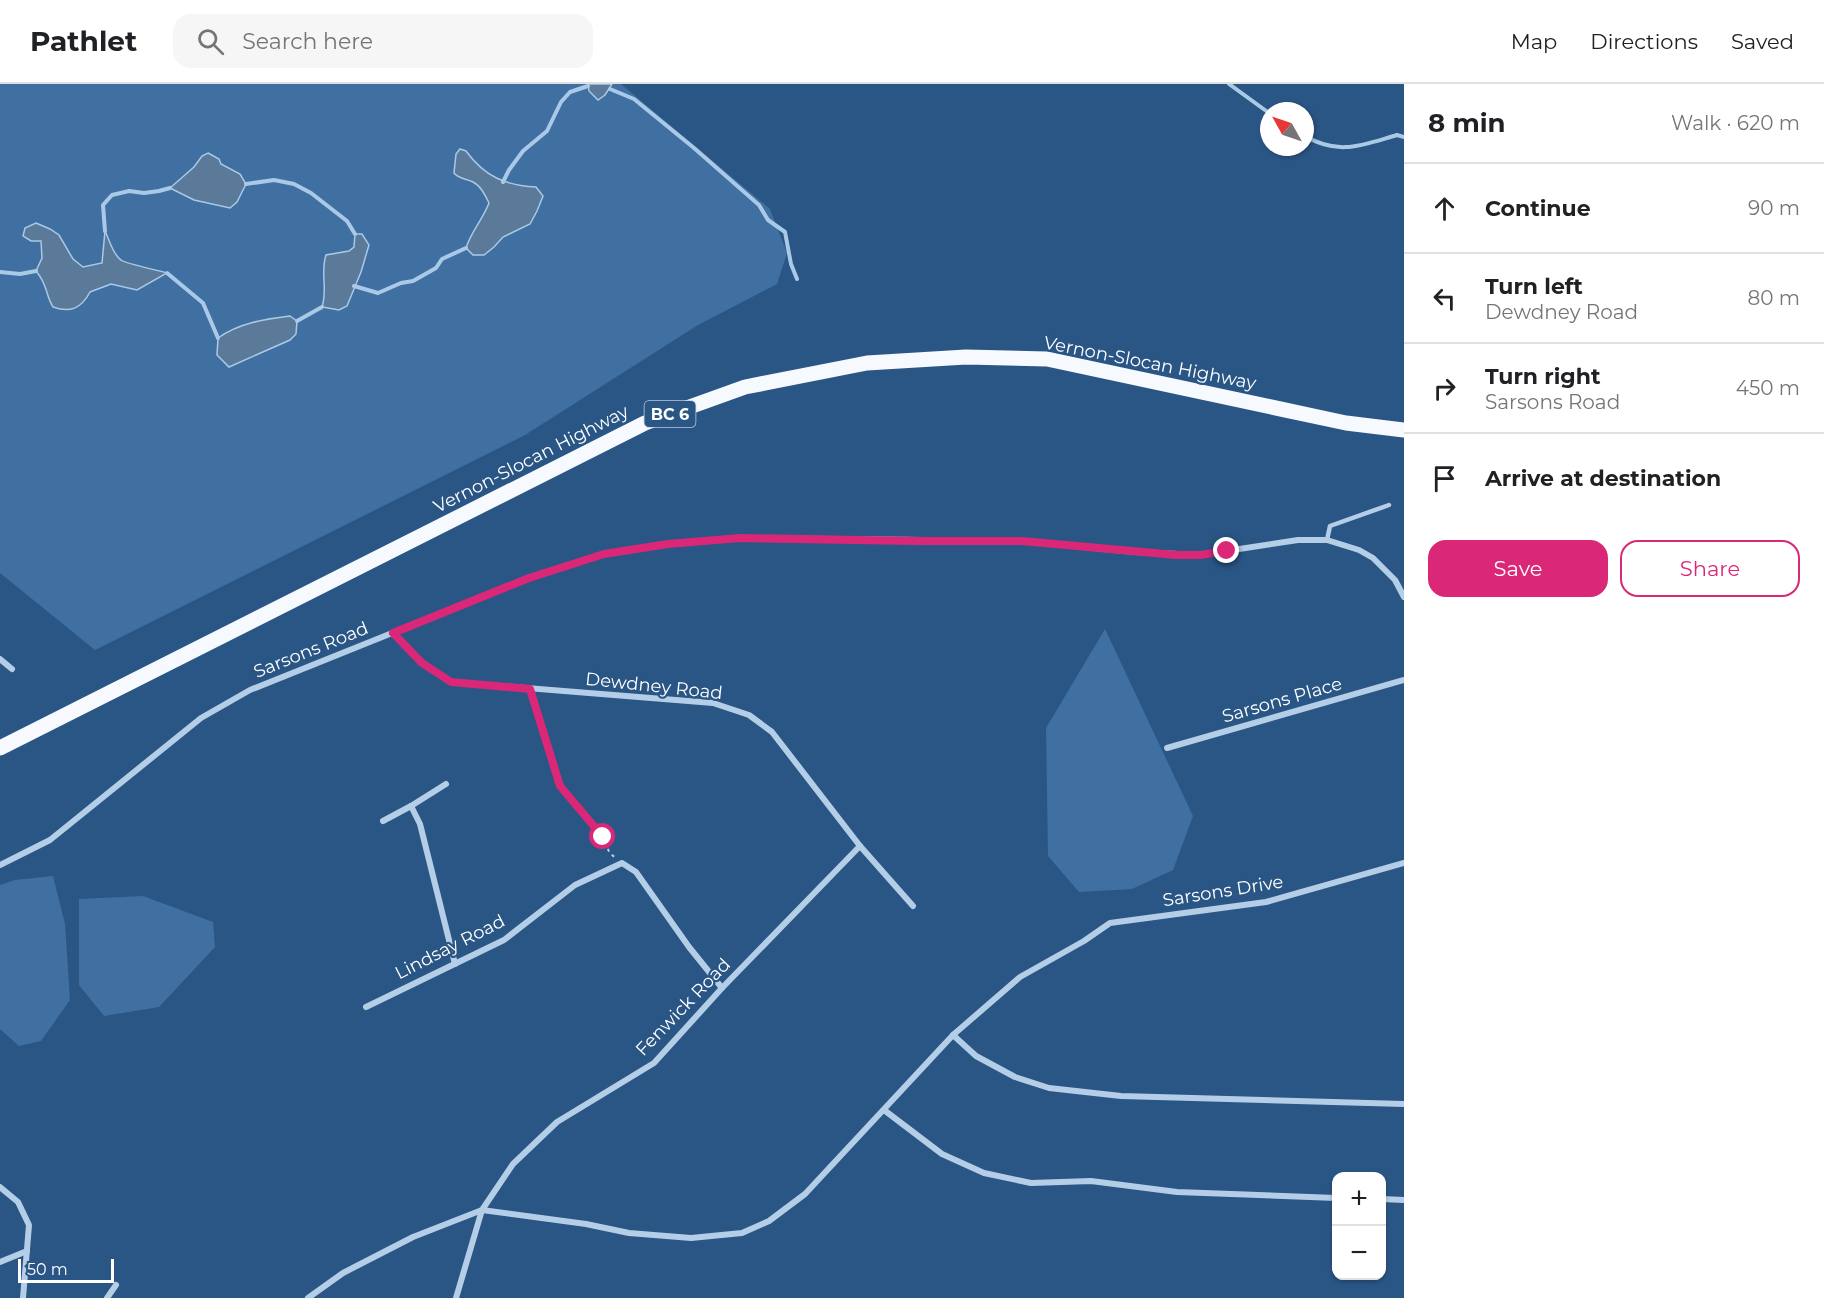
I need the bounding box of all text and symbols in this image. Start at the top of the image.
search box [173,14,593,68]
text: Pathlet [30,24,137,58]
icon: search [194,25,227,58]
text: Search here [242,28,373,55]
text: Map [1511,29,1557,54]
text: Directions [1590,29,1698,54]
text: Saved [1731,29,1794,54]
north arrow [1260,102,1314,156]
text: 8 min [1428,107,1506,139]
text: Walk · 620 m [1671,111,1800,135]
icon: ahead [1428,192,1461,225]
text: Continue [1485,195,1591,222]
text: 90 m [1748,196,1800,220]
text: Turn left [1485,273,1583,300]
icon: left [1428,282,1461,315]
text: 80 m [1748,286,1800,310]
text: Dewdney Road [1485,300,1638,324]
street label: Vernon-Slocan Highway [1042,332,1258,394]
text: Turn right [1485,363,1600,390]
icon: right [1428,372,1461,405]
text: 450 m [1736,376,1800,400]
text: Sarsons Road [1485,390,1620,414]
street label: Vernon-Slocan Highway [430,400,632,518]
road number: BC 6 [644,401,696,427]
icon: arrive [1428,462,1461,495]
text: Arrive at destination [1485,465,1721,492]
route end [1213,537,1239,563]
button: Save [1428,540,1608,597]
button: Share [1620,540,1800,597]
street label: Sarsons Road [250,617,372,683]
street label: Dewdney Road [584,668,724,704]
street label: Sarsons Place [1219,672,1345,728]
route start [589,823,615,849]
street label: Sarsons Drive [1161,871,1285,911]
street label: Lindsay Road [391,910,509,984]
street label: Fenwick Road [631,954,735,1060]
map controls [1332,1172,1386,1280]
button: + [1332,1172,1386,1226]
button: − [1332,1226,1386,1280]
scale bar [18,1256,114,1284]
text: 50 m [27,1260,68,1279]

